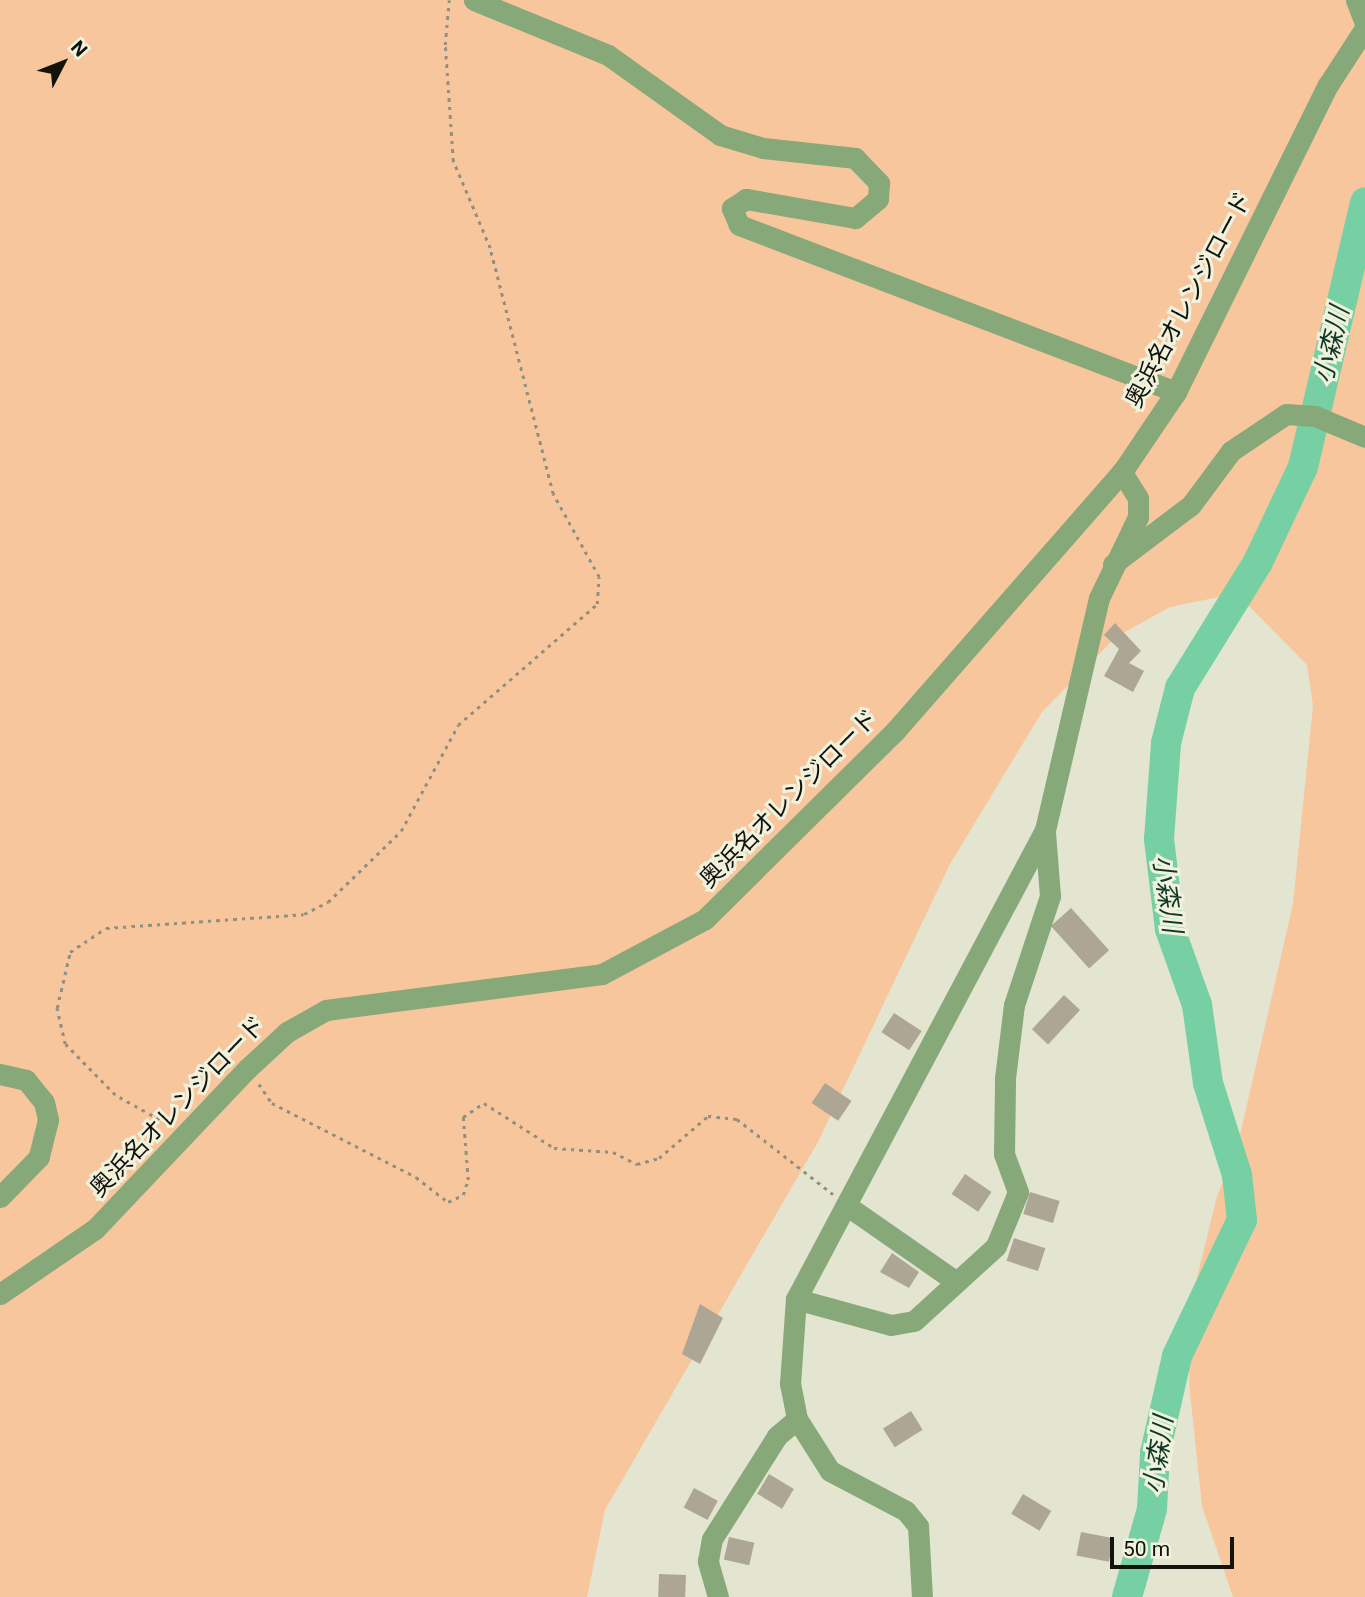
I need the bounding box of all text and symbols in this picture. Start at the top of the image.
north arrow [28,28,98,98]
text: N [66,36,92,61]
street label: 奥浜名オレンジロード [1120,187,1258,413]
water label: 小森川 [1308,303,1356,387]
street label: 奥浜名オレンジロード [694,704,884,894]
water label: 小森川 [1146,853,1188,935]
street label: 奥浜名オレンジロード [84,1011,272,1203]
water label: 小森川 [1138,1414,1180,1496]
scale bar [1113,1524,1237,1568]
text: 50 m [1123,1537,1170,1561]

